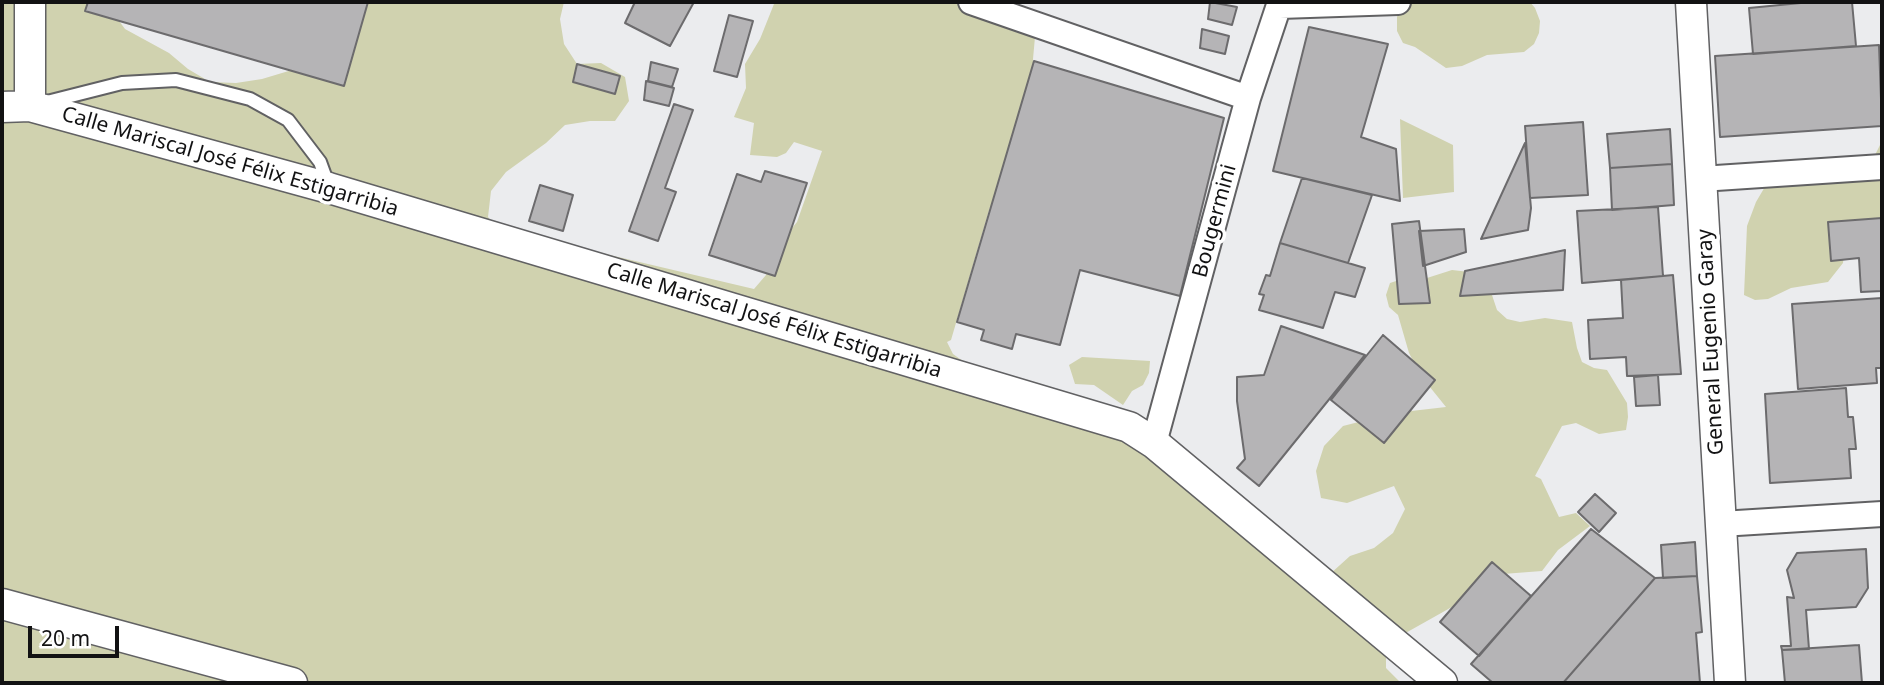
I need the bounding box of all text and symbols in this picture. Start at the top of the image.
street label: Calle Mariscal José Félix Estigarribia [59,102,401,222]
street label: Bougermini [1188,162,1242,280]
street label: General Eugenio Garay [1692,228,1730,456]
street label: Calle Mariscal José Félix Estigarribia [603,258,945,384]
scale bar [32,612,122,656]
text: 20 m [41,624,90,652]

